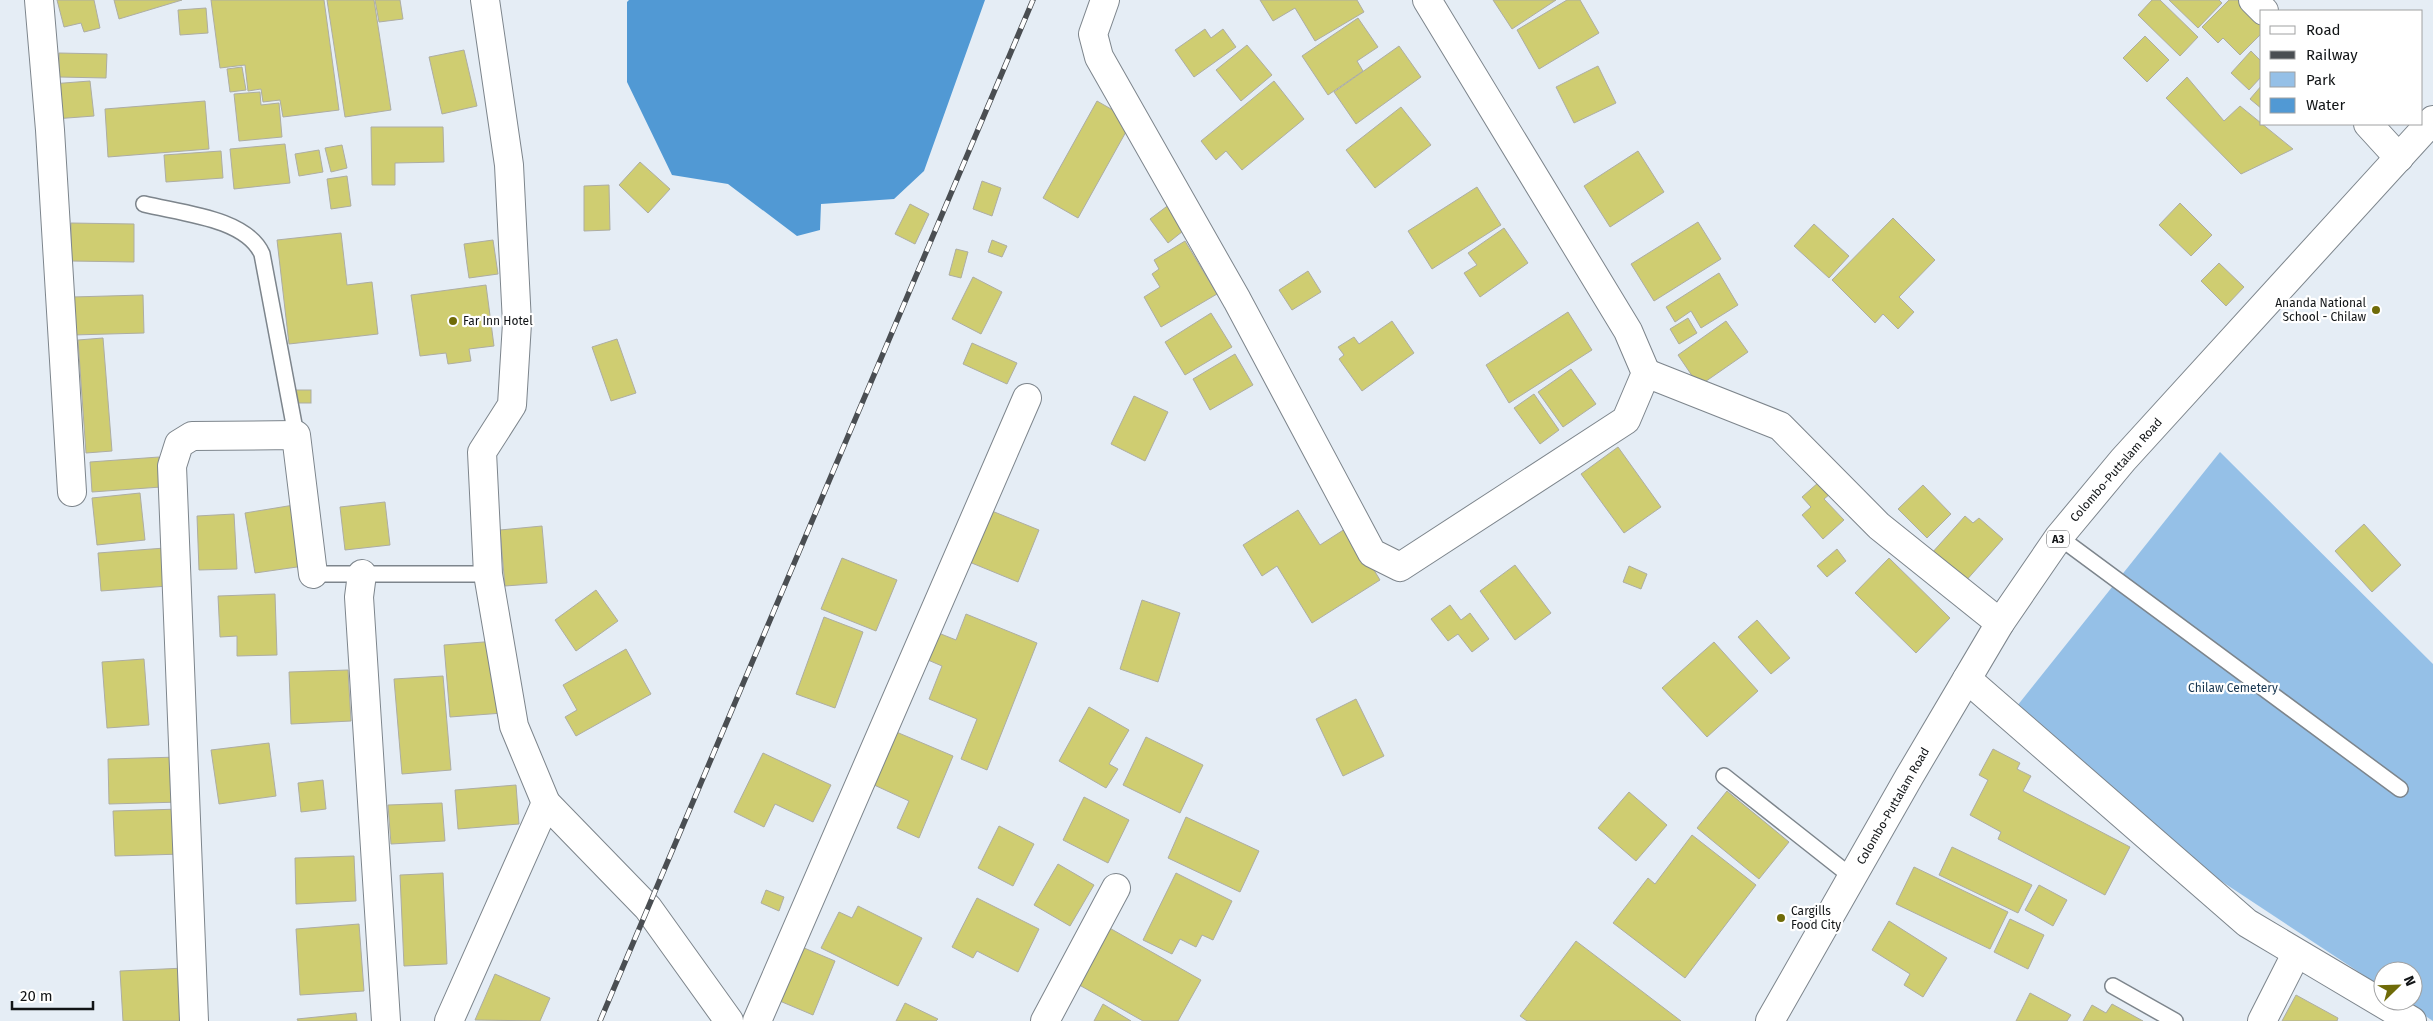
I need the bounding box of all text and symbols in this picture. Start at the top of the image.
legend [2260,10,2423,125]
text: Road [2306,21,2341,39]
text: Railway [2306,46,2358,64]
text: Park [2306,71,2336,89]
text: Water [2306,96,2345,114]
place label: Ananda National School - Chilaw [2275,296,2366,324]
marker: Ananda National School - Chilaw [2370,304,2382,316]
place label: Far Inn Hotel [463,314,533,328]
marker: Far Inn Hotel [447,315,459,327]
street label: Colombo-Puttalam Road [2067,415,2165,525]
road number: A3 [2047,530,2069,548]
park label: Chilaw Cemetery [2188,681,2278,695]
street label: Colombo-Puttalam Road [1854,745,1932,867]
place label: Cargills Food City [1791,904,1841,932]
marker: Cargills Food City [1775,912,1787,924]
north arrow [2373,961,2423,1011]
text: N [2400,974,2419,989]
scale bar [12,978,94,1010]
text: 20 m [20,987,53,1005]

